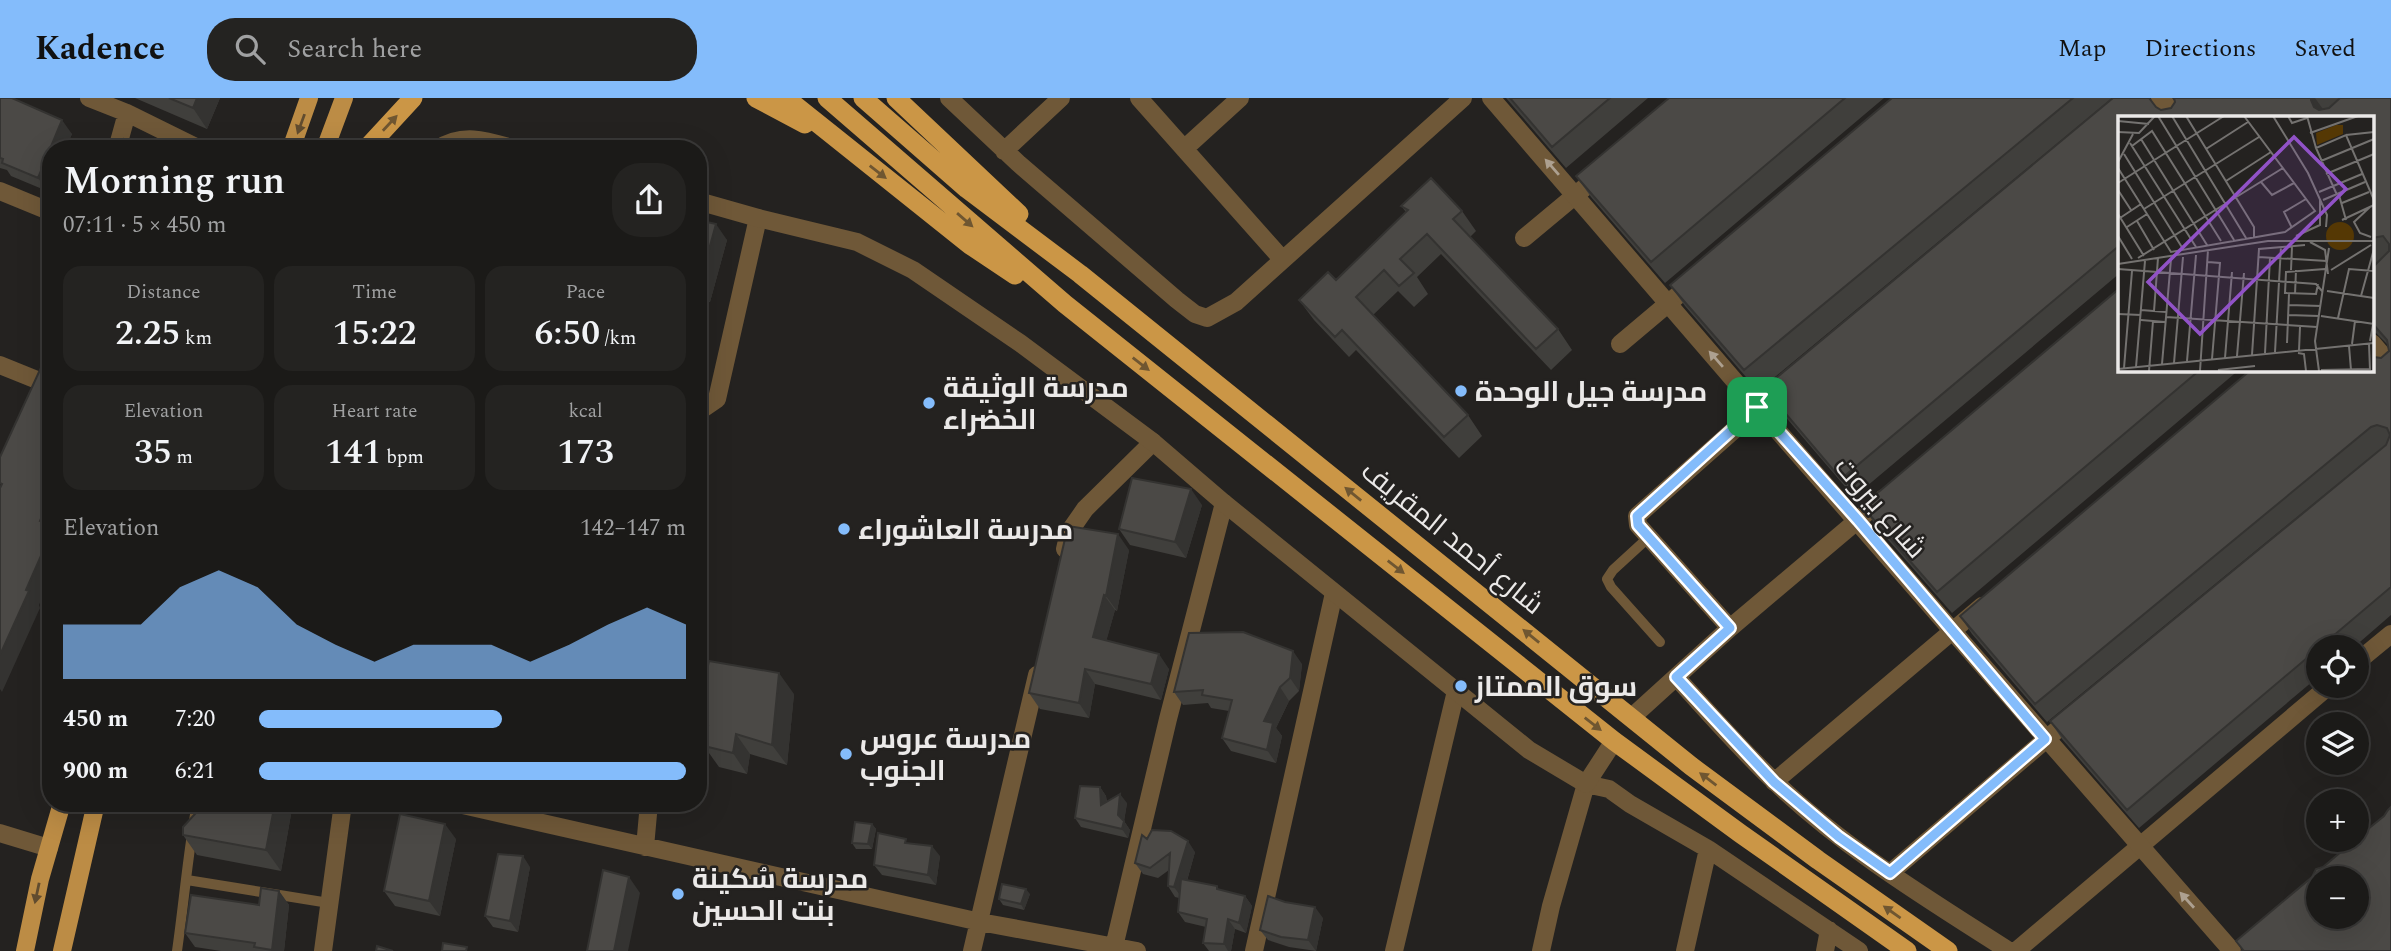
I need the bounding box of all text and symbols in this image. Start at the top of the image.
search box [207,18,697,81]
text: Kadence [35,24,165,74]
text: Search here [287,29,422,69]
icon: search [231,30,269,68]
text: Map [2058,31,2106,67]
text: Directions [2144,31,2256,67]
text: Saved [2294,31,2356,67]
one-way arrow [295,113,306,134]
one-way arrow [381,115,397,132]
inset map [2118,116,2374,371]
text: Morning run [63,153,285,211]
one-way arrow [1544,158,1560,176]
button: share [612,163,686,237]
one-way arrow [868,164,886,179]
text: 07:11 · 5 × 450 m [63,208,227,243]
one-way arrow [957,212,974,227]
text: Distance [126,278,201,307]
text: Time [352,278,397,307]
text: Pace [566,278,605,307]
text: 2.25 [115,307,180,360]
text: 15:22 [332,307,417,360]
text: 6:50 [535,307,600,360]
text: km [180,324,212,353]
text: /km [600,324,636,353]
one-way arrow [1708,350,1724,368]
one-way arrow [1131,357,1149,372]
place label: مدرسة الوثيقة الخضراء [943,367,1129,442]
place label: مدرسة جيل الوحدة [1475,371,1707,414]
pin [1727,377,1787,437]
marker: مدرسة جيل الوحدة [1453,383,1469,399]
icon: arrive [1738,388,1776,426]
marker: مدرسة الوثيقة الخضراء [921,395,937,411]
text: Elevation [124,397,203,426]
text: Heart rate [332,397,417,426]
text: kcal [568,397,603,426]
text: 35 [134,426,172,479]
text: 141 [325,426,381,479]
text: 173 [557,426,614,479]
text: m [172,443,193,472]
text: bpm [381,443,424,472]
street label: شارع بيروت [1823,448,1936,568]
street label: شارع أحمد المقريف [1351,451,1553,626]
one-way arrow [1345,486,1363,501]
place label: مدرسة العاشوراء [858,509,1073,552]
text: Elevation [63,511,159,546]
text: 142–147 m [580,511,686,546]
marker: مدرسة العاشوراء [836,521,852,537]
one-way arrow [1387,559,1404,574]
one-way arrow [1522,629,1539,644]
map controls [2306,635,2369,929]
button: locate [2306,635,2369,698]
place label: سوق الممتاز [1474,666,1637,709]
marker: سوق الممتاز [1453,678,1469,694]
text: 450 m [63,702,128,737]
text: 7:20 [175,702,215,737]
button: layers [2306,712,2369,775]
one-way arrow [1583,716,1601,731]
place label: مدرسة عروس الجنوب [860,718,1031,793]
marker: مدرسة عروس الجنوب [838,746,854,762]
text: 900 m [63,754,128,789]
text: 6:21 [175,754,215,789]
one-way arrow [1699,772,1717,786]
button: + [2306,789,2369,852]
place label: مدرسة سُكينة بنت الحسين [692,858,868,933]
button: − [2306,866,2369,929]
one-way arrow [32,882,43,904]
marker: مدرسة سُكينة بنت الحسين [670,886,686,902]
one-way arrow [2179,891,2195,909]
one-way arrow [1883,905,1901,919]

